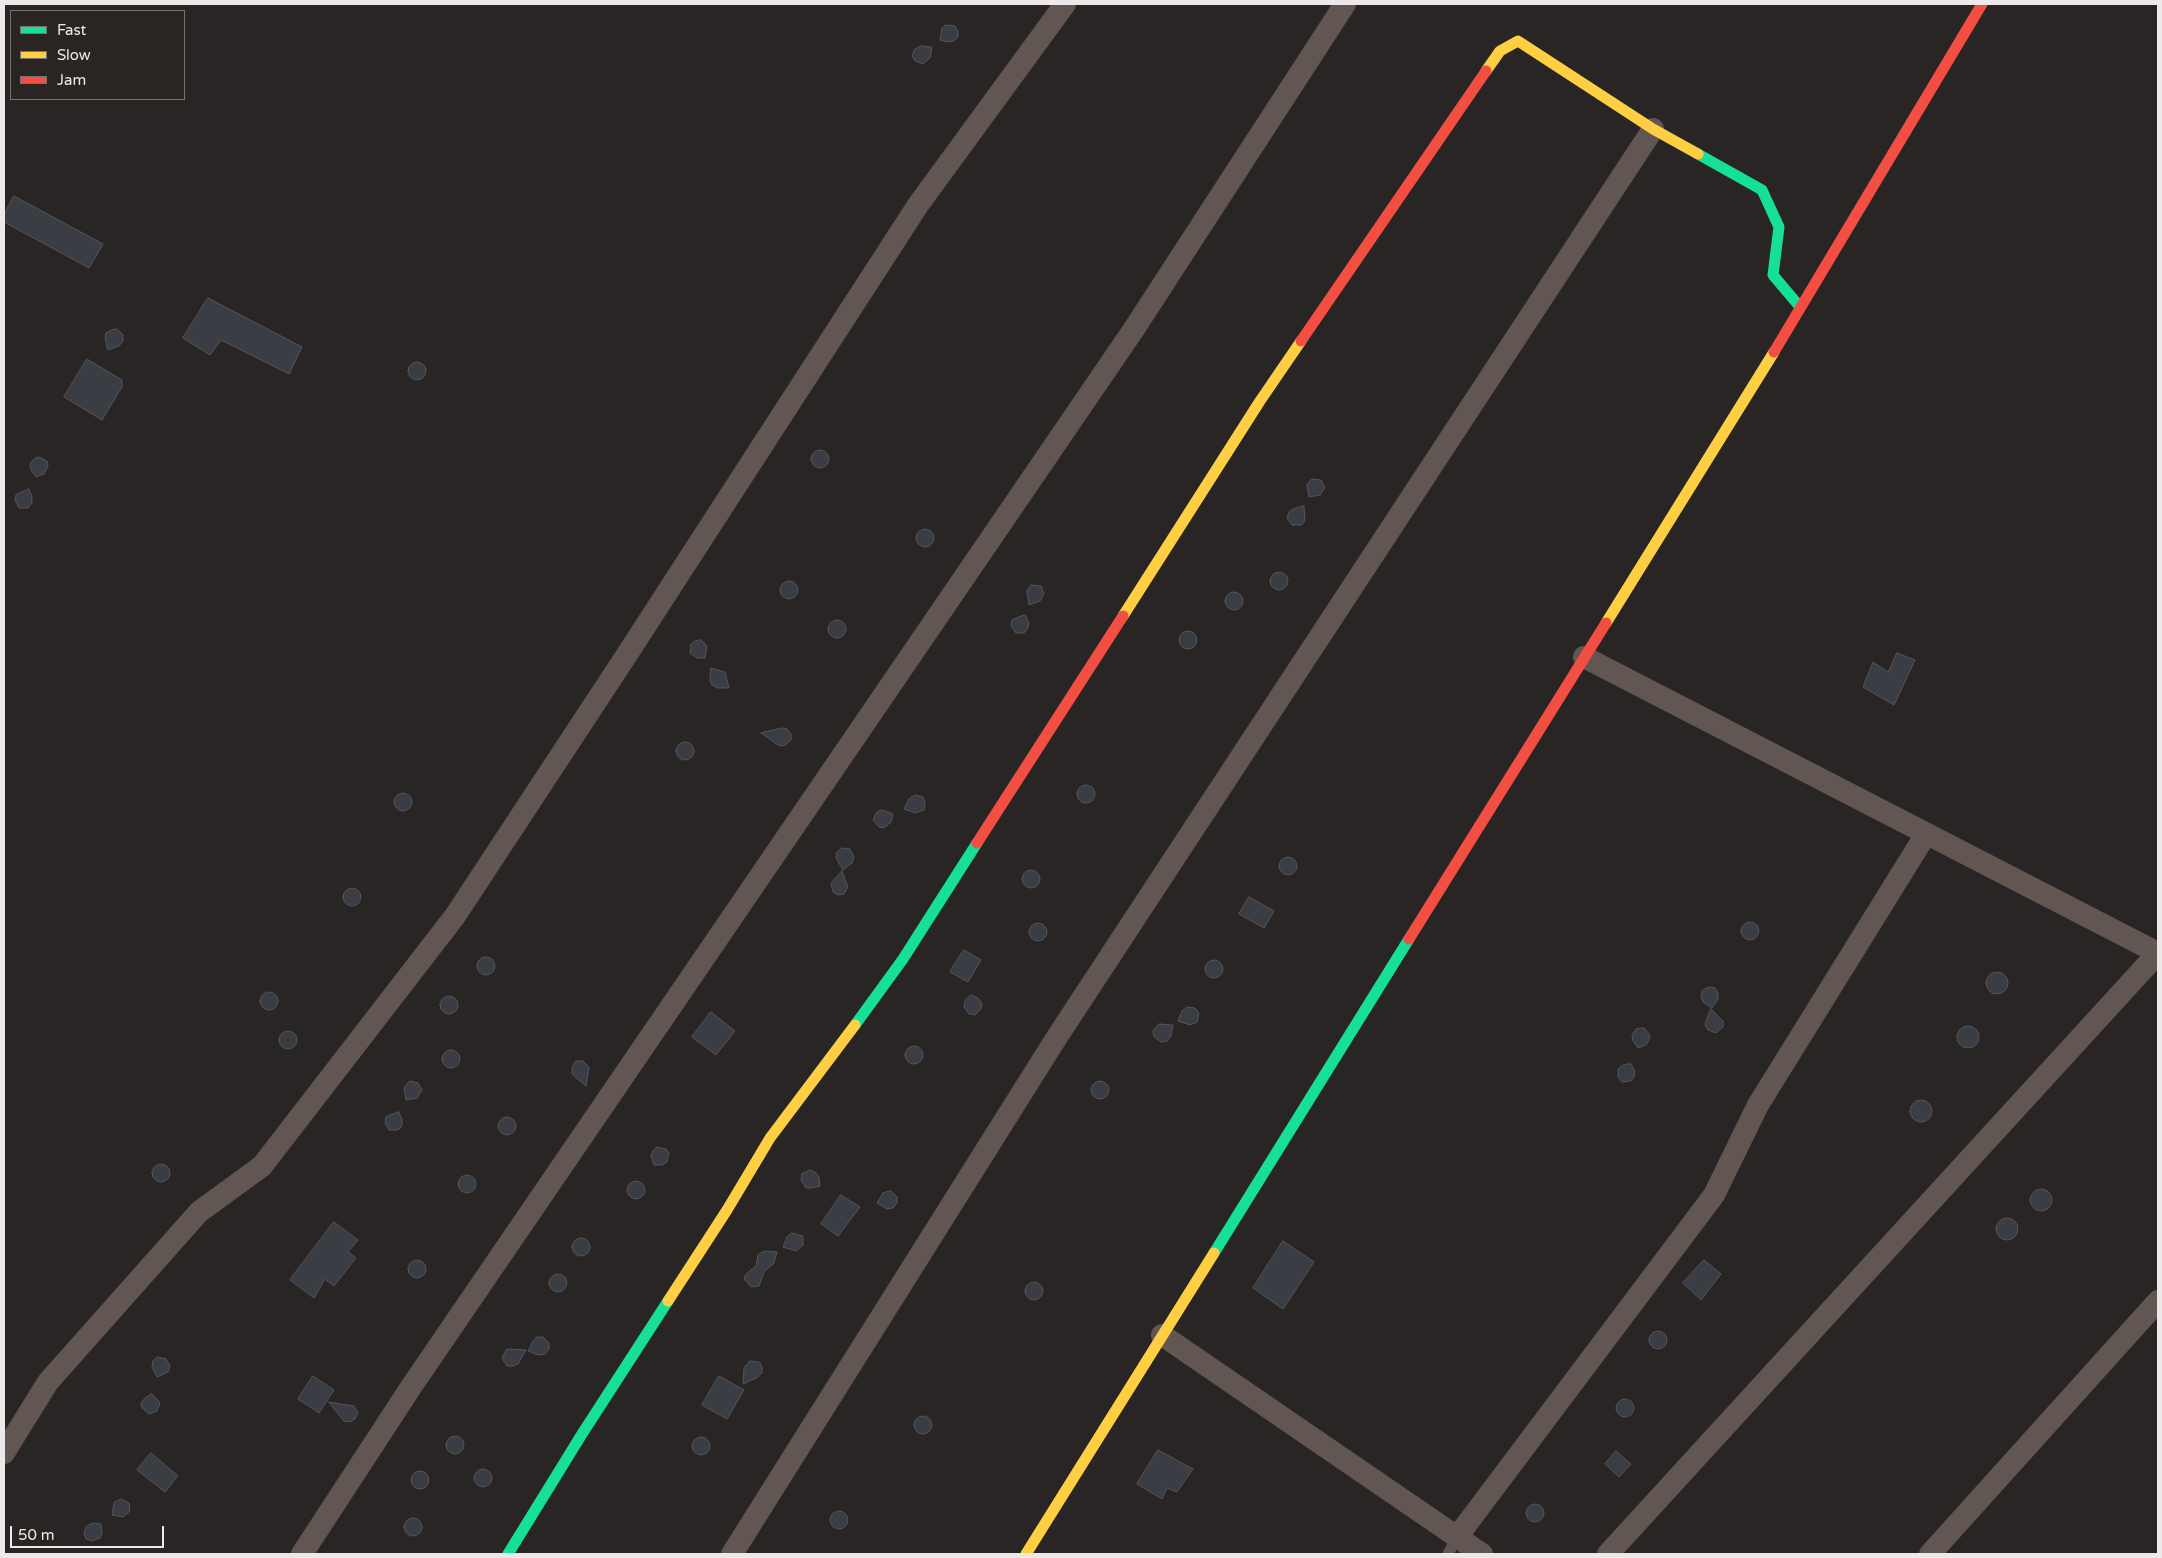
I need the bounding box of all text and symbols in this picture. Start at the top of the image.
legend [10,10,185,100]
text: Fast [57,21,86,39]
text: Slow [57,46,91,64]
text: Jam [57,71,86,89]
scale bar [12,1516,166,1548]
text: 50 m [18,1526,55,1544]

